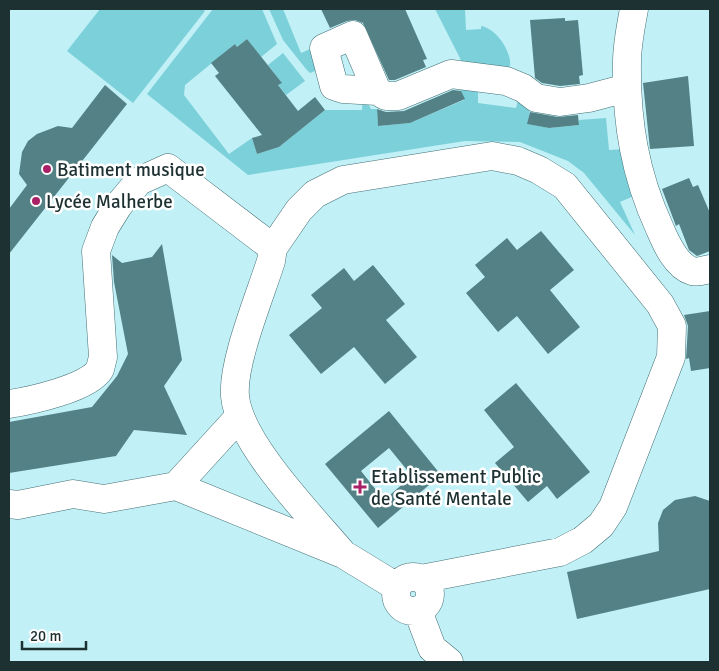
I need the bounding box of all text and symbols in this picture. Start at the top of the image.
place label: Batiment musique [57,158,205,182]
marker: Batiment musique [41,163,53,175]
place label: Lycée Malherbe [46,190,173,214]
marker: Lycée Malherbe [30,195,42,207]
place label: Etablissement Public de Santé Mentale [371,465,541,511]
marker: Etablissement Public de Santé Mentale [353,480,367,494]
scale bar [22,618,86,650]
text: 20 m [30,627,61,645]

